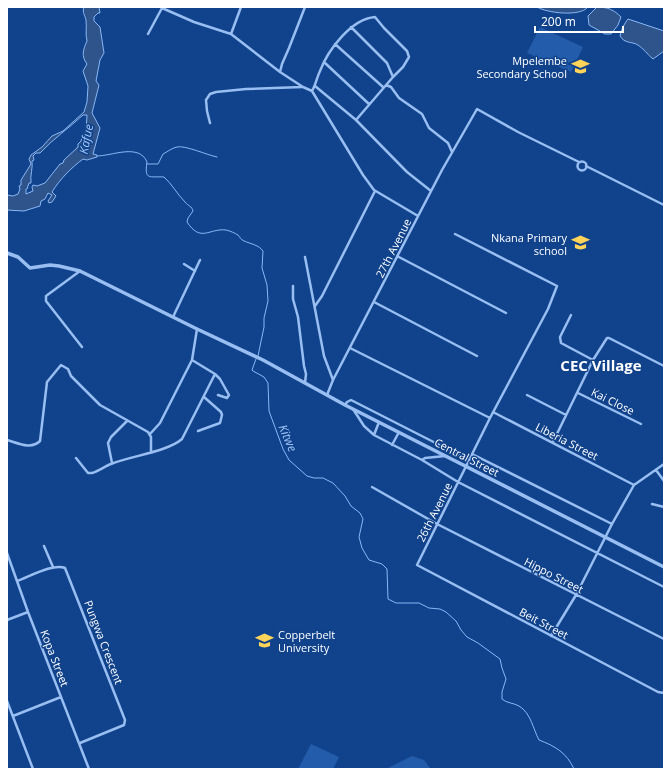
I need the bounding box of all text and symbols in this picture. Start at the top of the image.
scale bar [535,8,623,34]
text: 200 m [541,13,576,30]
place label: Mpelembe Secondary School [476,53,567,81]
school or university icon: Mpelembe Secondary School [570,56,590,76]
water label: Kafue [75,123,97,155]
street label: 27th Avenue [372,216,414,280]
place label: Nkana Primary school [491,230,567,258]
school or university icon: Nkana Primary school [570,233,590,253]
district label: CEC Village [560,355,642,375]
street label: Kai Close [589,384,637,418]
street label: Liberia Street [533,419,601,463]
water label: Kitwe [275,422,301,454]
street label: Central Street [432,434,502,480]
street label: 26th Avenue [413,480,455,544]
street label: Hippo Street [522,554,586,596]
street label: Pungwa Crescent [81,598,127,686]
street label: Beit Street [517,604,571,642]
street label: Kopa Street [37,627,73,689]
place label: Copperbelt University [278,627,335,655]
school or university icon: Copperbelt University [255,630,275,650]

